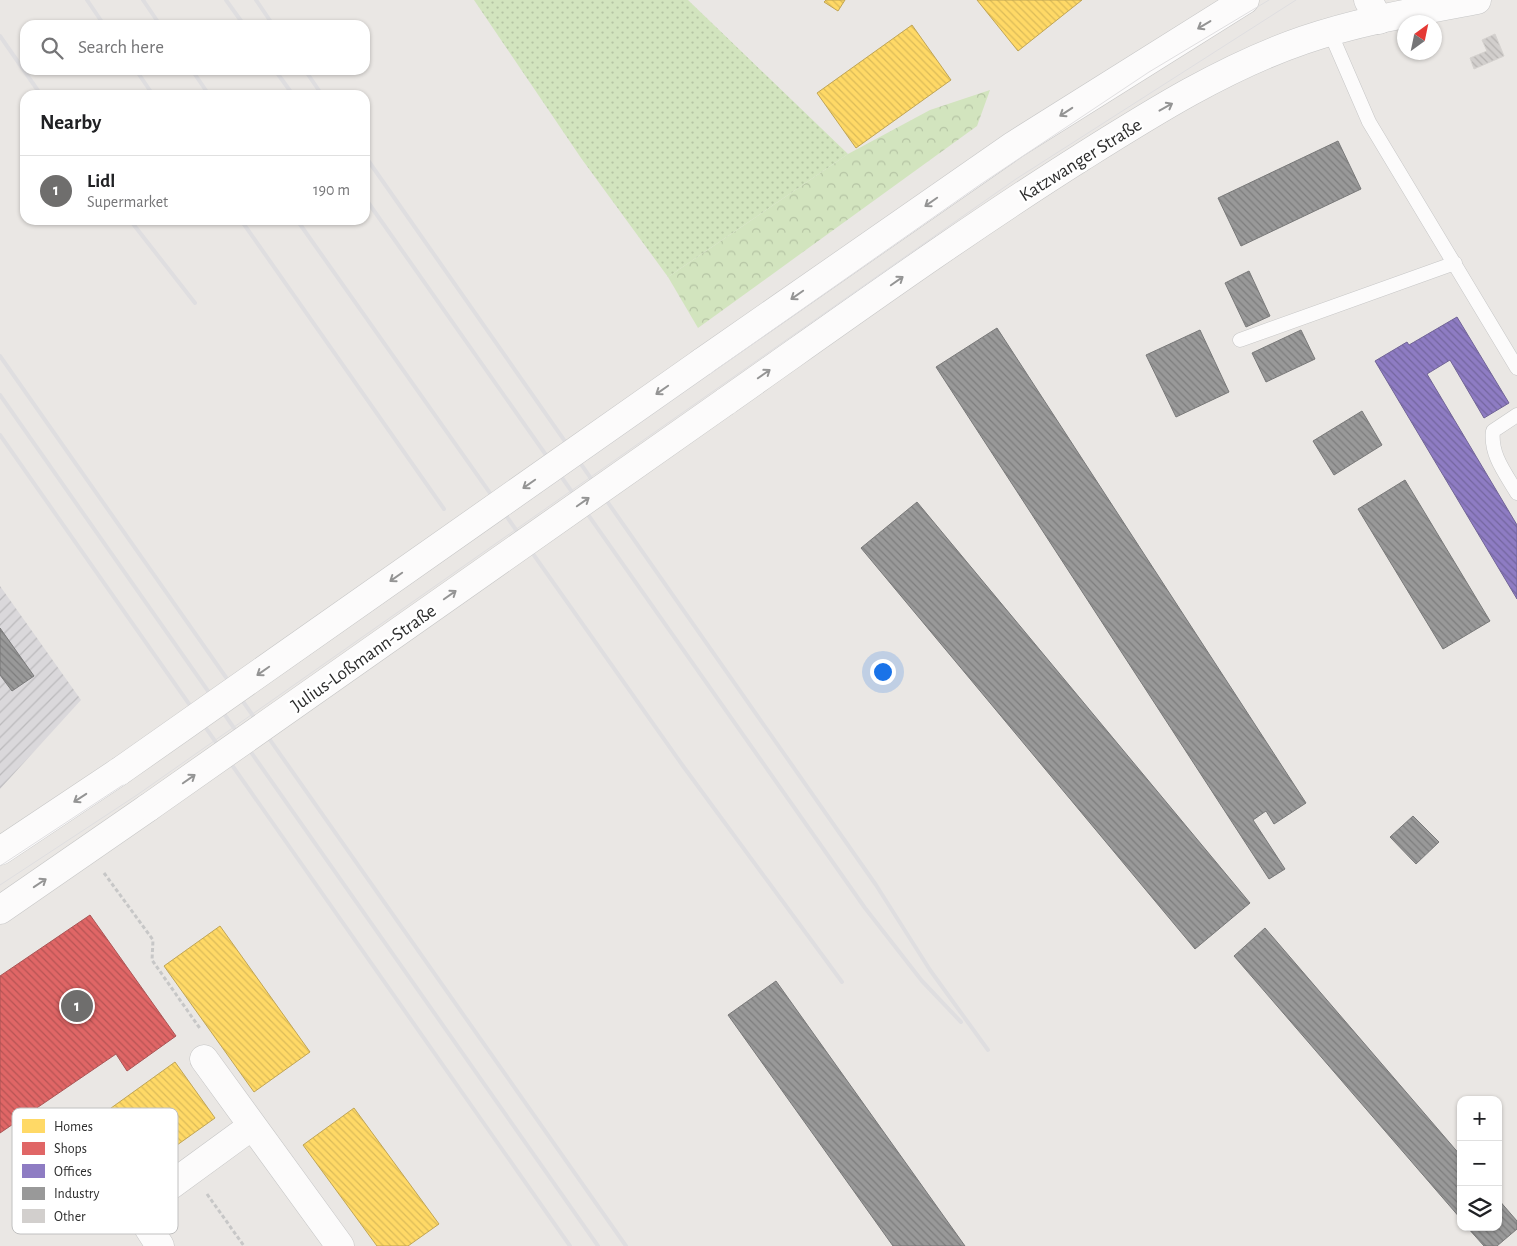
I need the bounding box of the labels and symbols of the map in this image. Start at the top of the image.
north arrow [1397,15,1442,60]
one-way arrow [1197,21,1211,31]
one-way arrow [1158,102,1173,111]
one-way arrow [1059,106,1073,117]
street label: Katzwanger Straße [1016,115,1145,205]
one-way arrow [924,197,938,207]
one-way arrow [890,276,904,286]
one-way arrow [791,290,805,300]
one-way arrow [757,369,771,379]
one-way arrow [655,385,669,395]
one-way arrow [522,479,536,489]
one-way arrow [576,497,590,507]
one-way arrow [390,572,404,582]
one-way arrow [443,590,457,600]
street label: Julius-Loßmann-Straße [288,601,440,715]
your location [870,659,896,685]
one-way arrow [257,666,271,676]
one-way arrow [181,774,195,784]
one-way arrow [73,793,87,804]
one-way arrow [33,878,47,888]
pin: 1 [61,987,93,1025]
legend [12,1108,178,1234]
text: Homes [54,1120,93,1134]
text: Shops [54,1142,87,1156]
text: Offices [54,1165,92,1179]
text: Industry [54,1187,100,1201]
text: Other [54,1210,86,1224]

